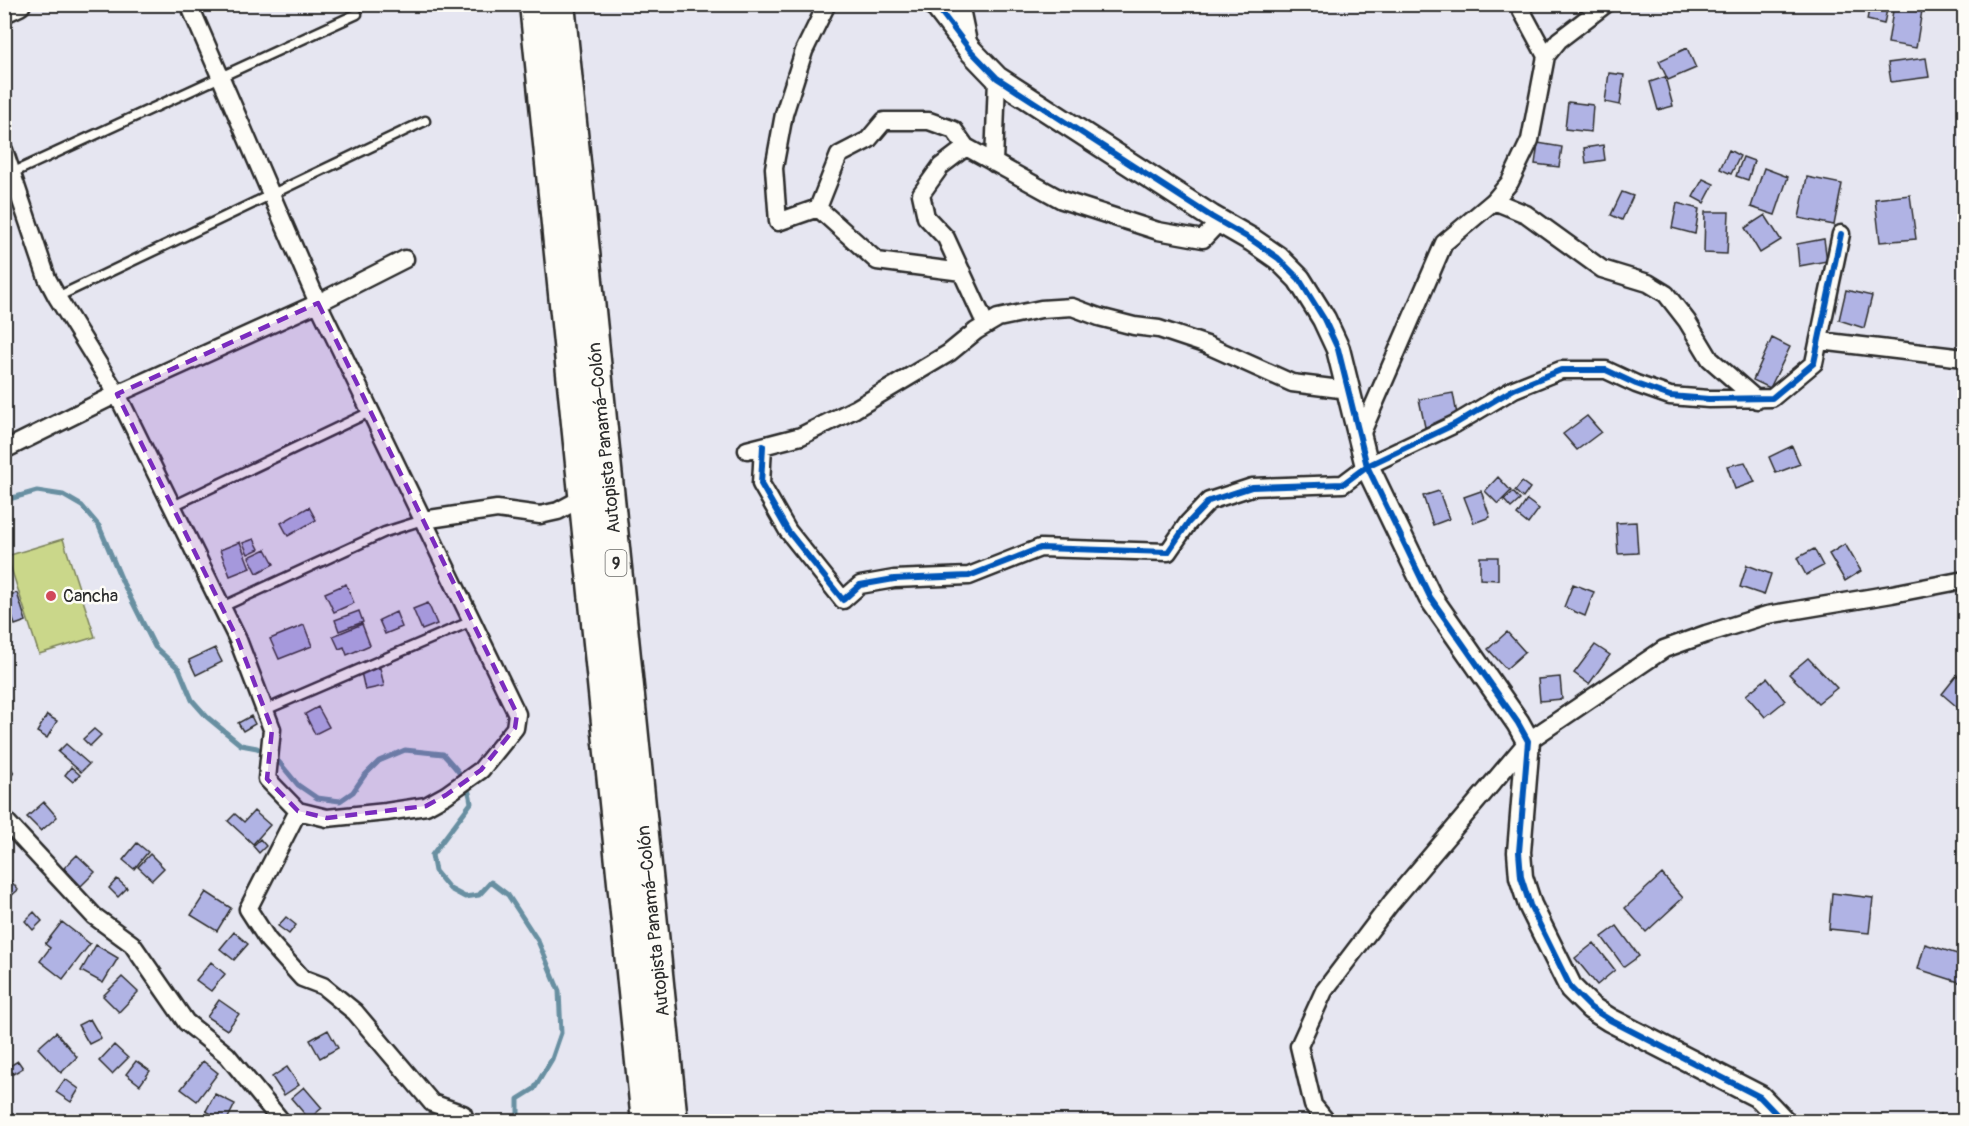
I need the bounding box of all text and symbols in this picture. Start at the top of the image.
street label: Autopista Panamá–Colón [583,341,626,535]
road number: 9 [606,550,626,576]
place label: Cancha [63,585,118,608]
marker: Cancha [44,589,58,603]
street label: Autopista Panamá–Colón [632,824,675,1018]

